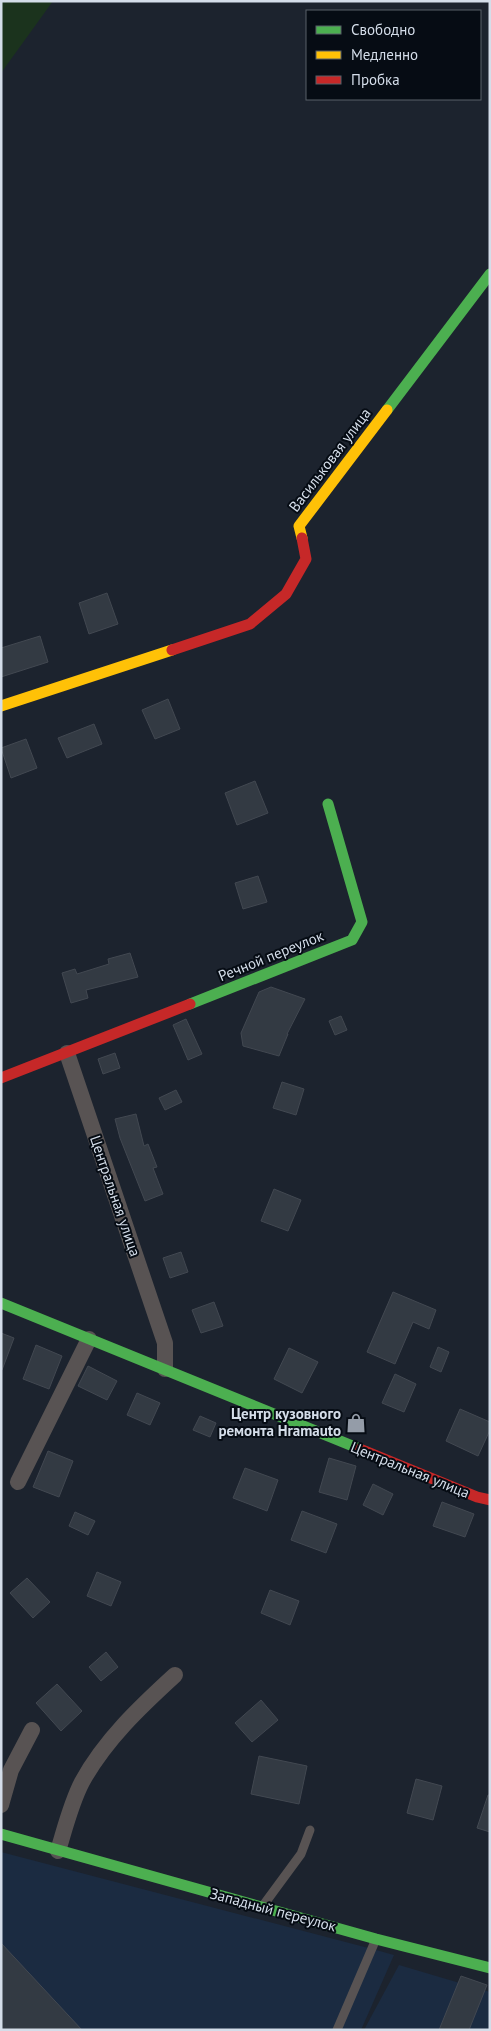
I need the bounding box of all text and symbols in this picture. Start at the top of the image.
legend [306,10,481,100]
text: Свободно [351,20,415,39]
text: Медленно [351,45,418,64]
text: Пробка [351,70,400,89]
street label: Васильковая улица [284,404,375,515]
street label: Речной переулок [215,925,327,985]
street label: Центральная улица [86,1133,145,1259]
place label: Центр кузовного ремонта Hramauto [218,1404,341,1440]
shop icon: Центр кузовного ремонта Hramauto [345,1412,367,1434]
street label: Центральная улица [348,1437,472,1502]
street label: Западный переулок [208,1884,339,1936]

